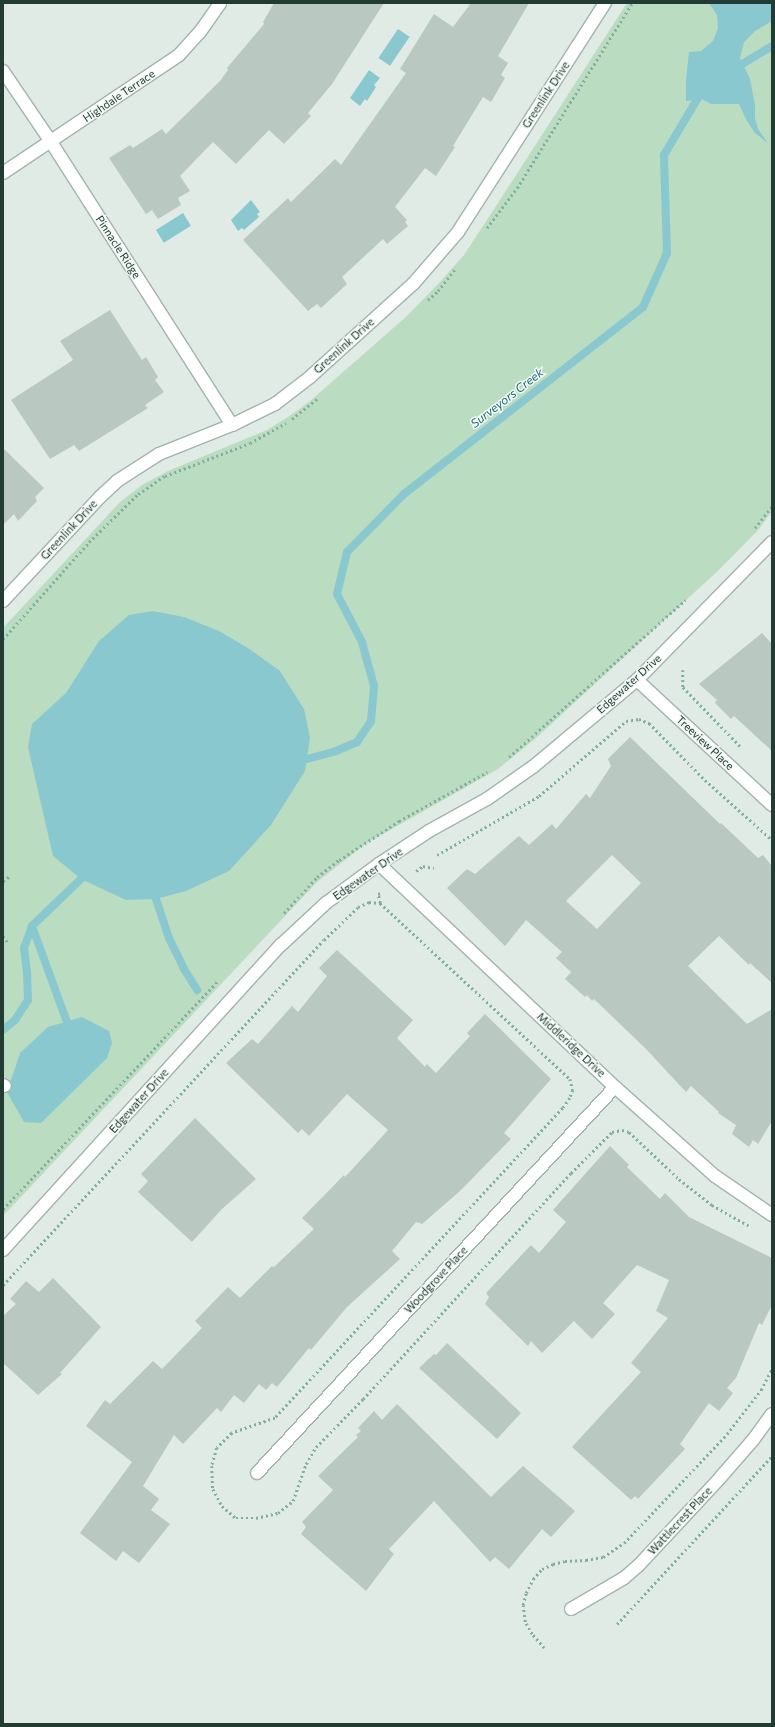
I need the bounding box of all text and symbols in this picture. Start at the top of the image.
street label: Greenlink Drive [520,59,572,131]
street label: Highdale Terrace [81,67,157,125]
street label: Pinnacle Ridge [93,213,143,281]
street label: Greenlink Drive [311,315,377,377]
water label: Surveyors Creek [468,365,546,431]
street label: Greenlink Drive [38,497,100,563]
street label: Edgewater Drive [594,652,664,716]
street label: Treeview Place [674,713,736,773]
street label: Edgewater Drive [331,845,405,903]
street label: Middleridge Drive [534,1010,608,1080]
street label: Edgewater Drive [107,1066,171,1136]
street label: Woodgrove Place [402,1244,470,1316]
street label: Wattlecrest Place [645,1484,715,1558]

